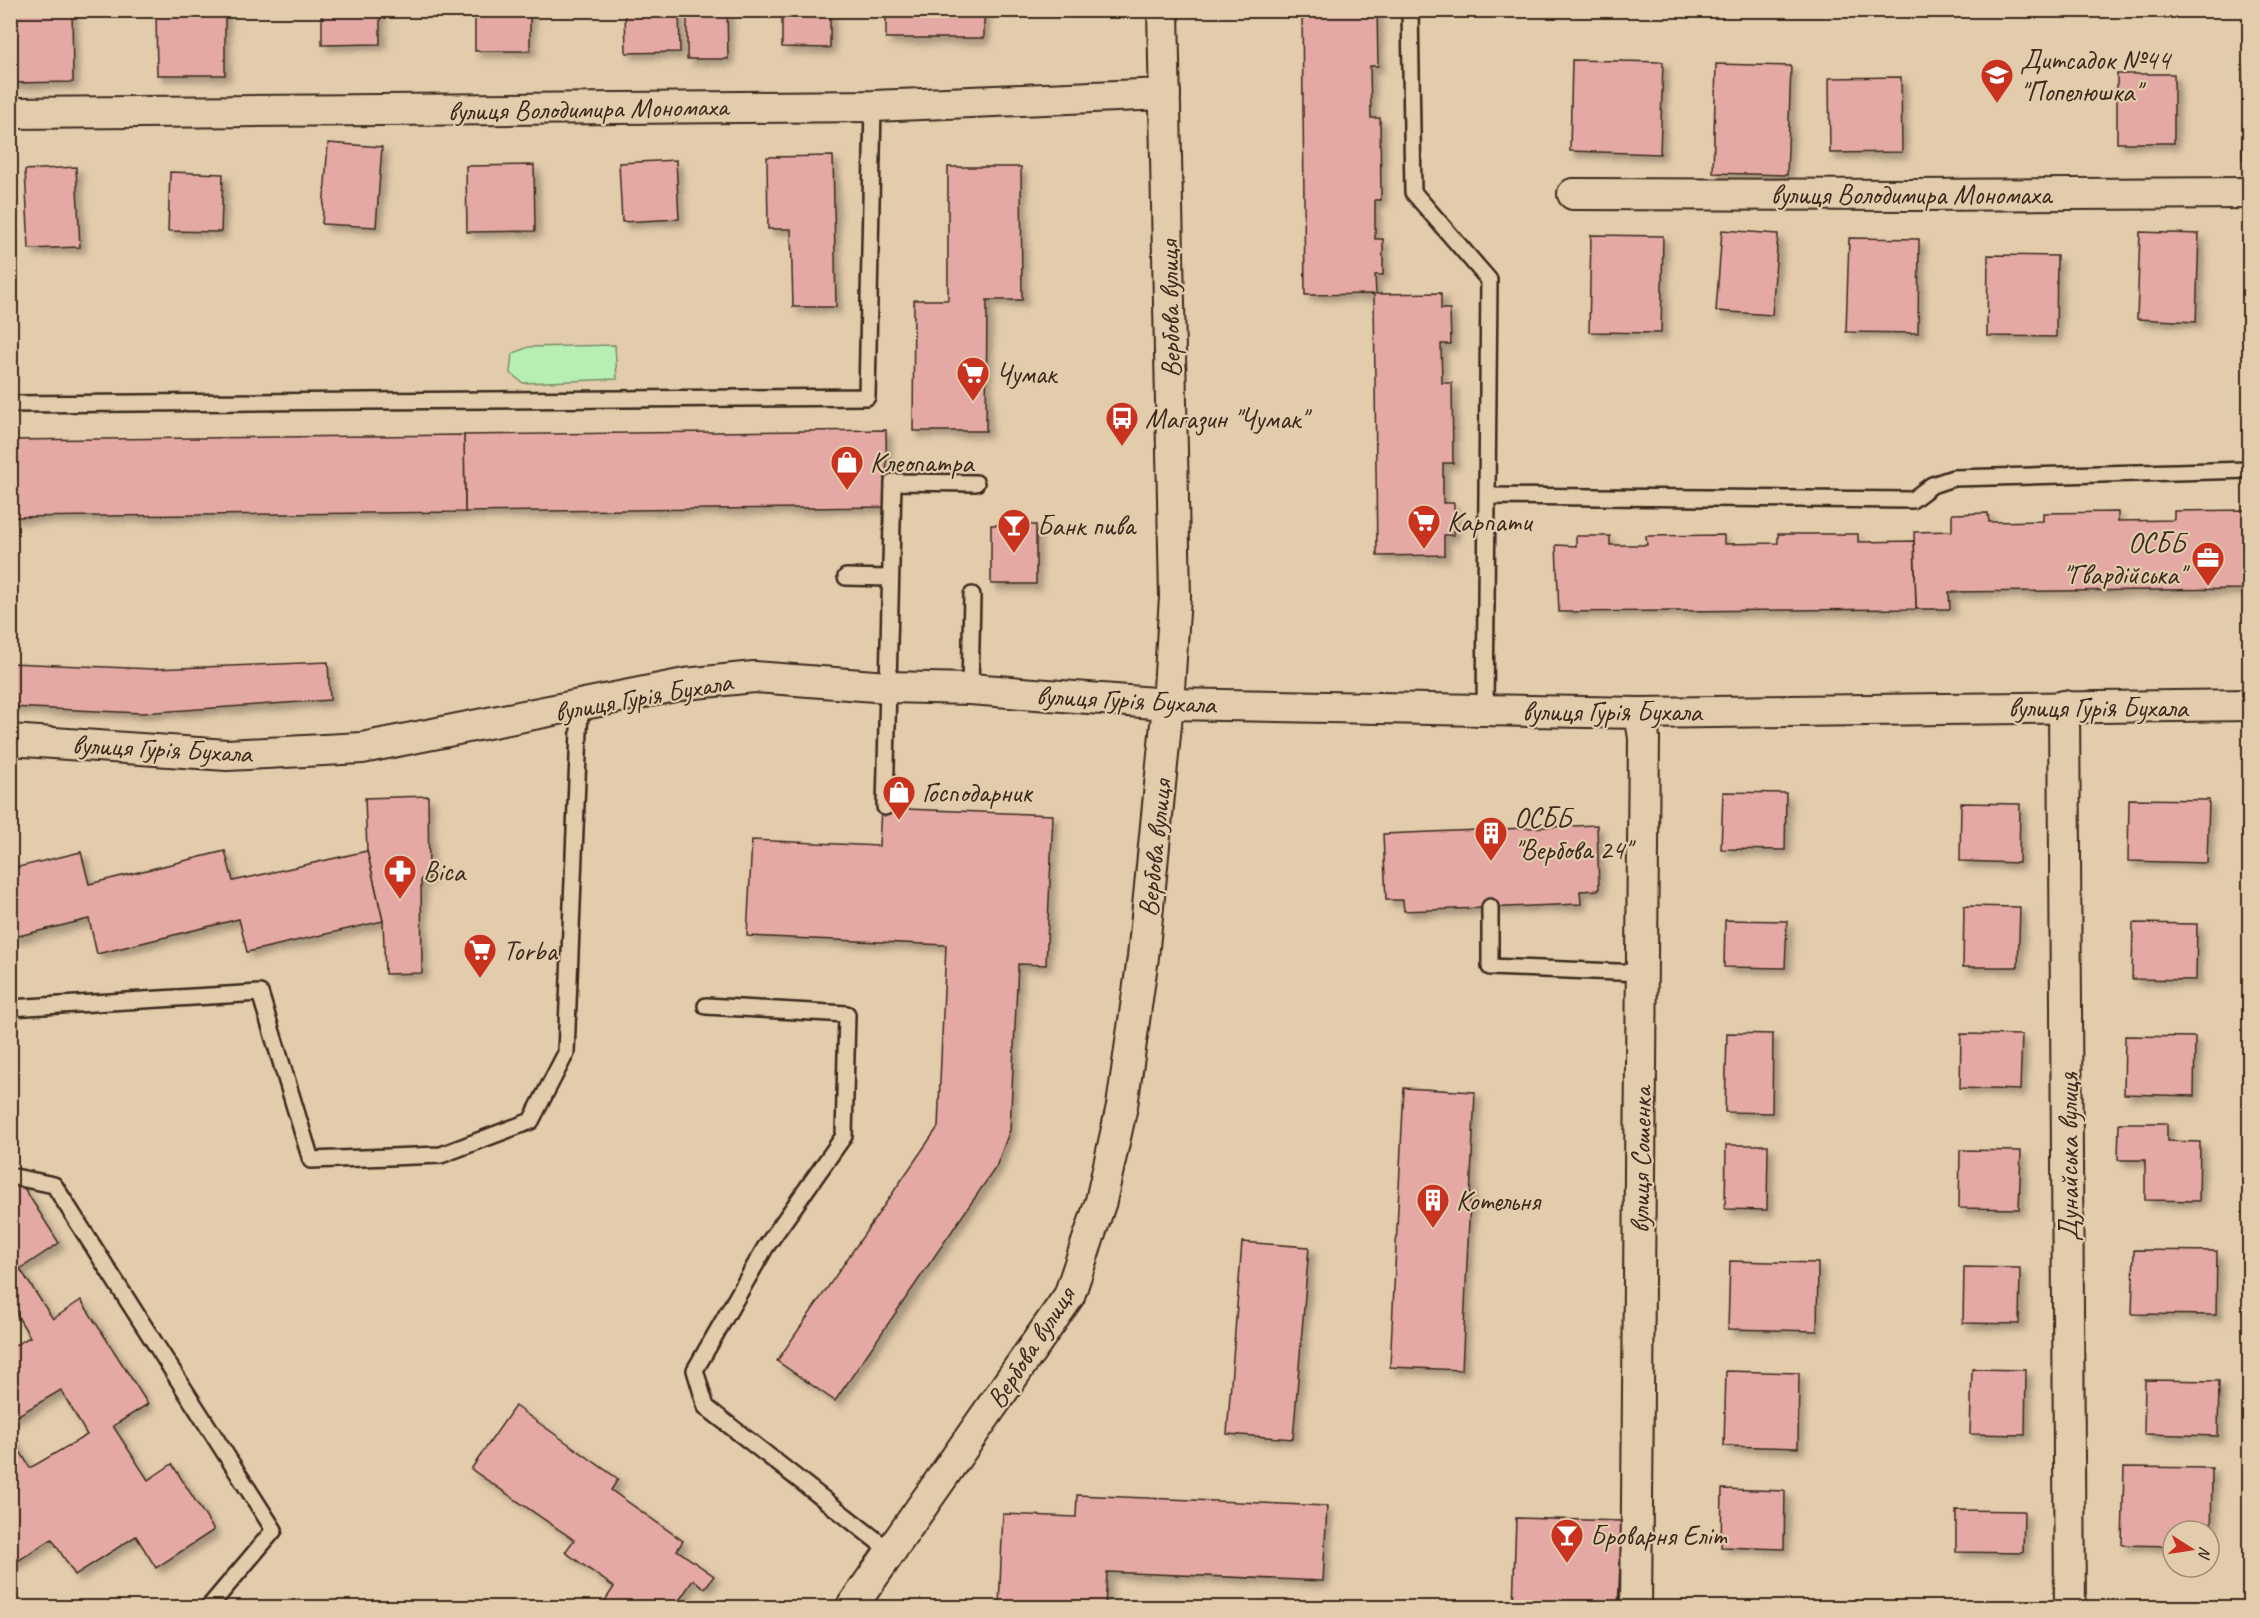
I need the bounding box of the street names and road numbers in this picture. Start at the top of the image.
street label: вулиця Володимира Мономаха [448,89,731,128]
street label: вулиця Володимира Мономаха [1771,177,2054,212]
street label: Вербова вулиця [1151,238,1188,378]
street label: вулиця Гурія Бухала [552,663,736,729]
street label: вулиця Гурія Бухала [1035,677,1218,722]
street label: вулиця Гурія Бухала [2008,690,2190,725]
street label: вулиця Гурія Бухала [1522,694,1704,729]
street label: вулиця Гурія Бухала [71,726,254,771]
street label: Вербова вулиця [1130,775,1179,918]
street label: Дунайська вулиця [2051,1072,2086,1241]
street label: вулиця Сошенка [1622,1084,1659,1234]
street label: Вербова вулиця [978,1278,1084,1414]

